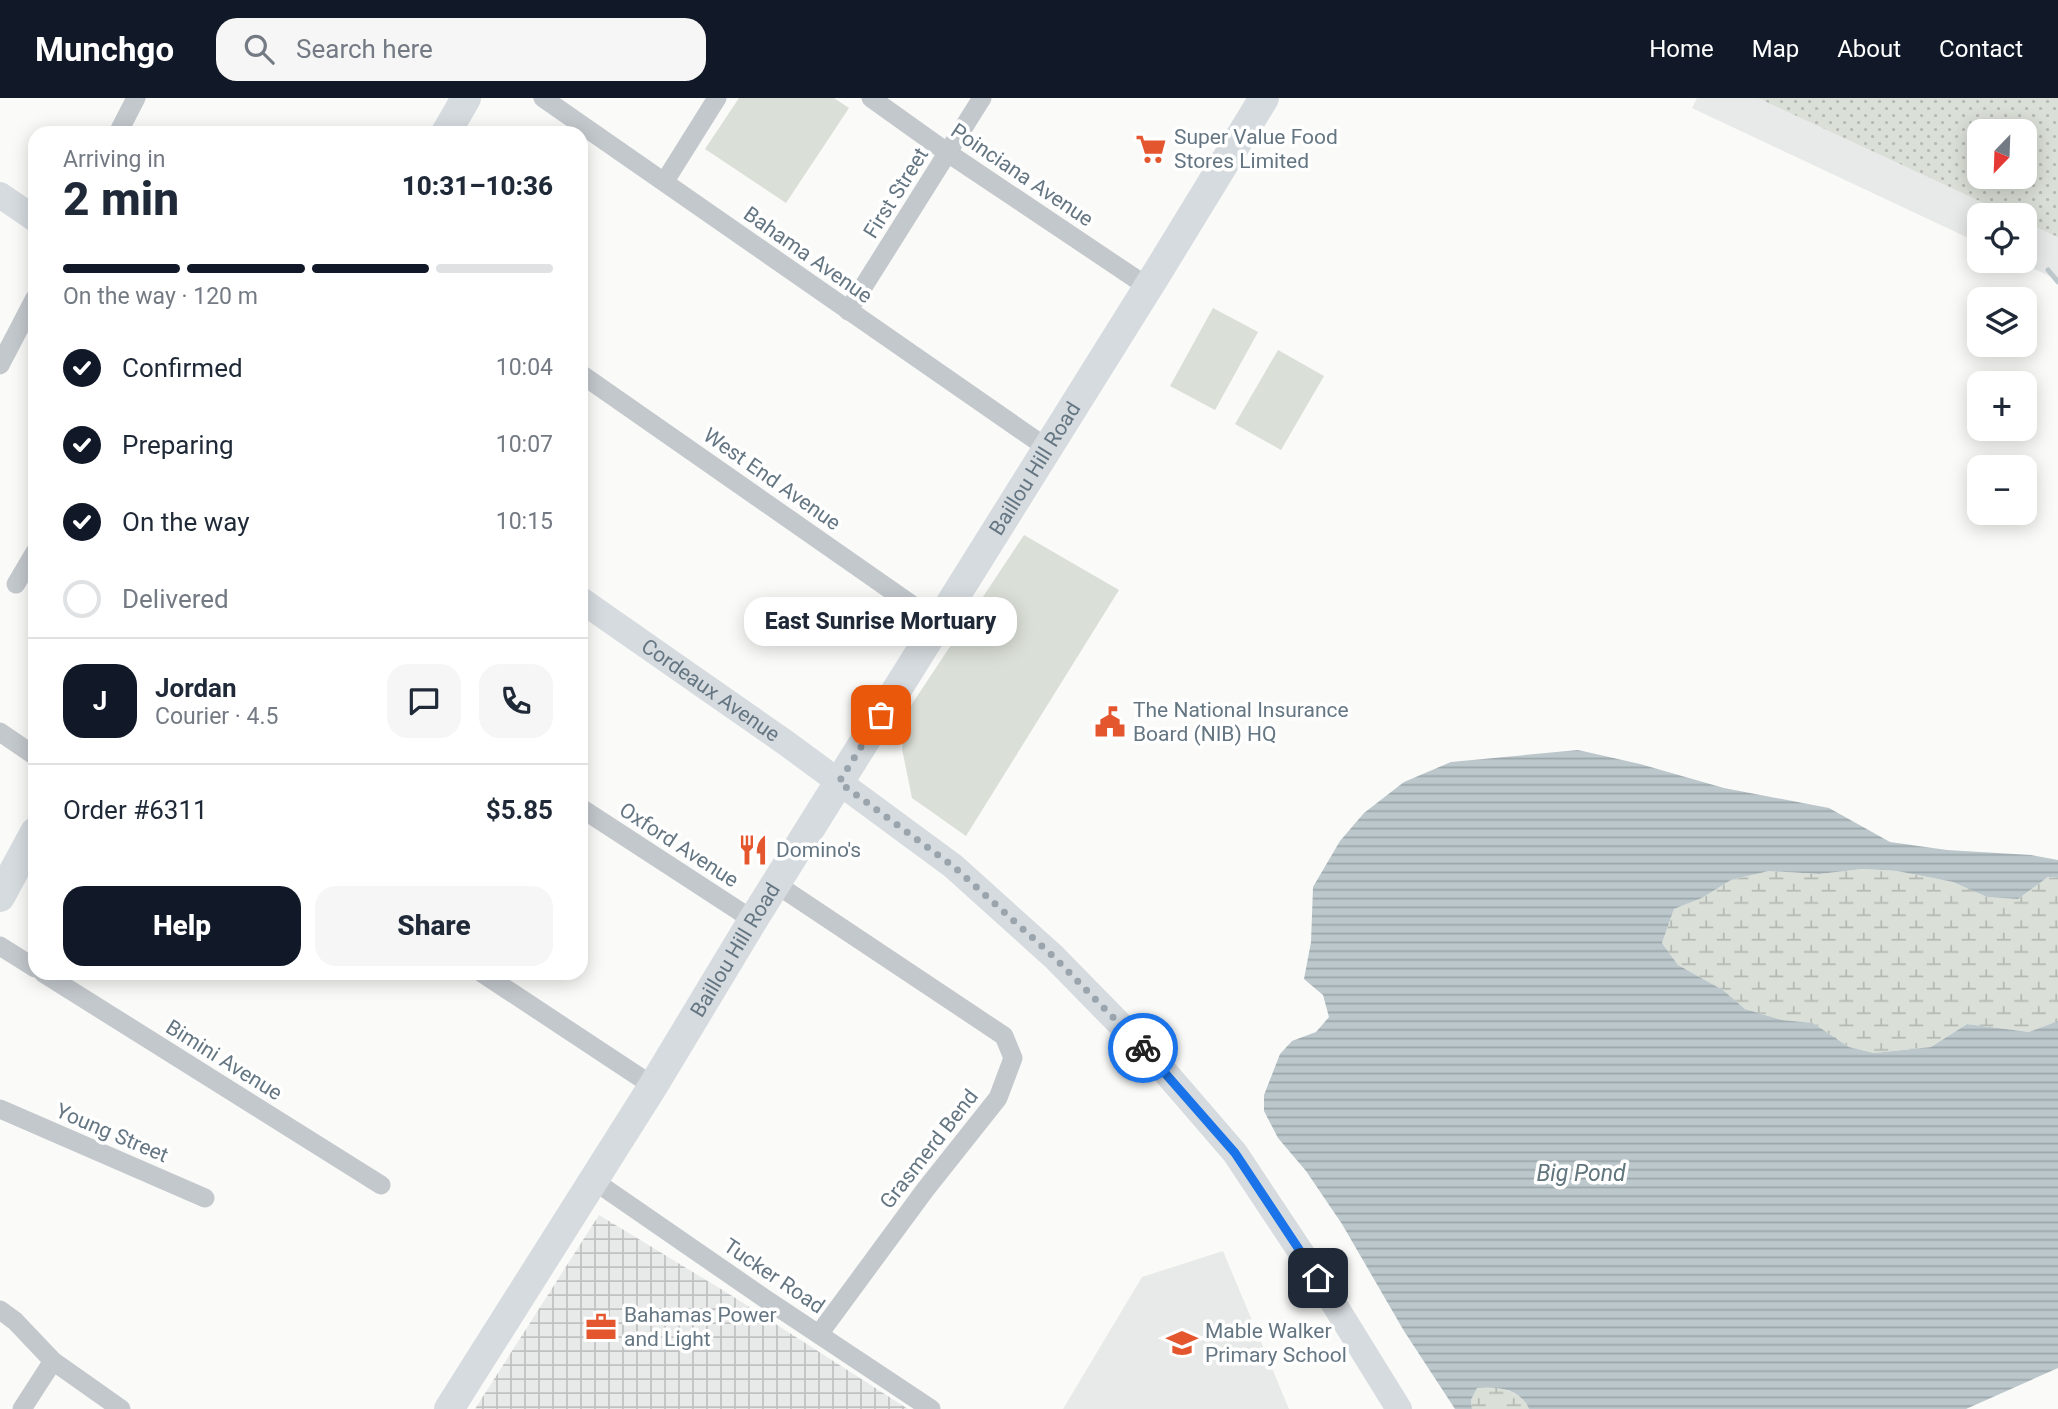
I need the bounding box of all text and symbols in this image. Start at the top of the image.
search box [216,18,706,81]
text: Munchgo [35,30,174,69]
icon: search [240,30,278,68]
text: Search here [296,34,433,64]
text: Home [1649,35,1714,63]
text: Map [1752,35,1799,63]
text: About [1837,35,1901,63]
text: Contact [1939,35,2023,63]
street label: Poinciana Avenue [946,119,1098,231]
north arrow [1967,119,2037,189]
map controls [1967,119,2037,525]
place label: Super Value Food Stores Limited [1174,125,1338,173]
supermarket icon: Super Value Food Stores Limited [1134,132,1168,166]
street label: First Street [859,143,933,243]
text: Arriving in [63,146,166,173]
text: 10:31–10:36 [402,171,553,201]
text: 2 min [63,172,179,226]
street label: Bahama Avenue [739,202,877,308]
button: locate [1967,203,2037,273]
text: On the way · 120 m [63,283,258,310]
button: layers [1967,287,2037,357]
icon: check [63,349,101,387]
text: Confirmed [122,353,243,383]
text: 10:04 [496,354,553,381]
button: + [1967,371,2037,441]
street label: Baillou Hill Road [984,398,1085,540]
street label: West End Avenue [699,423,845,535]
icon: check [63,426,101,464]
text: Preparing [122,430,234,460]
text: 10:07 [496,431,553,458]
button: − [1967,455,2037,525]
icon: check [63,503,101,541]
text: On the way [122,507,250,537]
text: 10:15 [496,508,553,535]
text: Delivered [122,584,229,614]
callout: East Sunrise Mortuary [744,596,1018,645]
text: East Sunrise Mortuary [765,608,996,635]
street label: Cordeaux Avenue [637,634,784,747]
button: chat [387,664,461,738]
button: phone [479,664,553,738]
text: Jordan [155,673,237,703]
pin [851,685,911,745]
text: J [93,686,107,716]
icon: bag [862,696,900,734]
place label: The National Insurance Board (NIB) HQ [1133,698,1349,746]
text: Courier · 4.5 [155,703,278,730]
public building icon: The National Insurance Board (NIB) HQ [1093,705,1127,739]
text: Order #6311 [63,795,208,825]
text: $5.85 [486,795,553,825]
street label: Oxford Avenue [615,798,743,892]
restaurant icon: Domino's [736,833,770,867]
place label: Domino's [776,838,861,862]
street label: Baillou Hill Road [685,879,785,1021]
button: Help [63,886,301,966]
button: Share [315,886,553,966]
courier [1108,1013,1178,1083]
street label: Bimini Avenue [162,1015,286,1105]
icon: bike [1124,1029,1162,1067]
street label: Grasmerd Bend [875,1085,983,1213]
street label: Young Street [52,1099,172,1167]
water label: Big Pond [1536,1160,1626,1187]
street label: Tucker Road [719,1234,829,1318]
pin [1288,1248,1348,1308]
icon: home [1299,1259,1337,1297]
place label: Bahamas Power and Light [624,1303,777,1351]
office icon: Bahamas Power and Light [584,1310,618,1344]
place label: Mable Walker Primary School [1205,1319,1347,1367]
school or university icon: Mable Walker Primary School [1165,1326,1199,1360]

